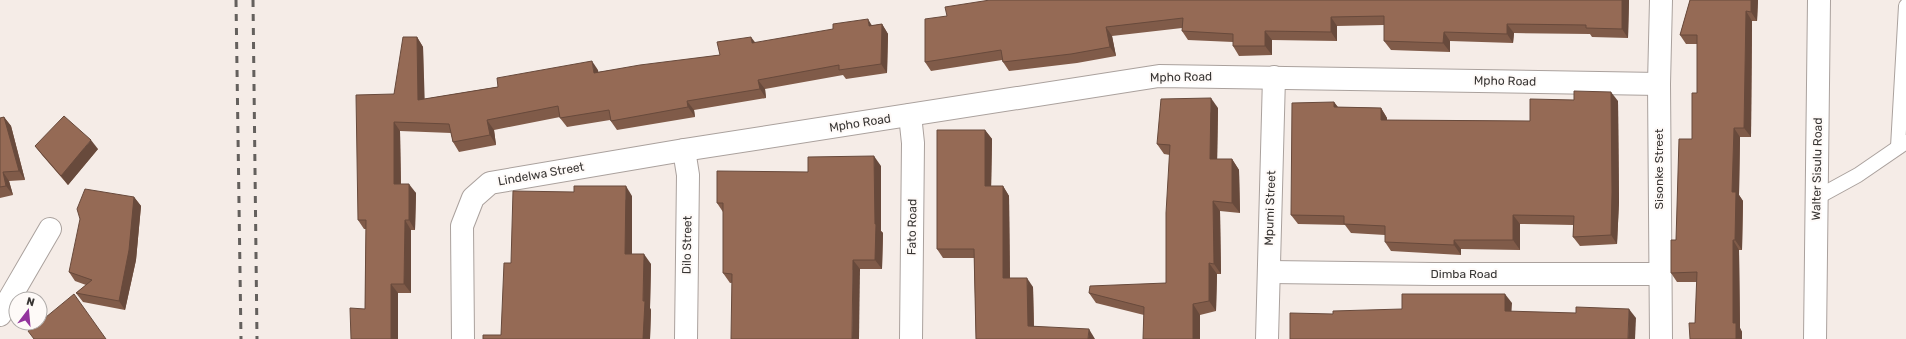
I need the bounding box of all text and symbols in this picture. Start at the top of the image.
street label: Mpho Road [1150,69,1212,85]
street label: Mpho Road [1474,73,1536,89]
street label: Mpho Road [828,111,892,135]
street label: Walter Sisulu Road [1809,118,1825,220]
street label: Sisonke Street [1652,128,1666,209]
street label: Lindelwa Street [497,159,586,188]
street label: Mpumi Street [1262,170,1278,246]
street label: Fato Road [905,199,919,255]
street label: Dilo Street [679,215,695,274]
street label: Dimba Road [1431,267,1497,281]
north arrow [8,291,48,331]
text: N [25,295,36,309]

